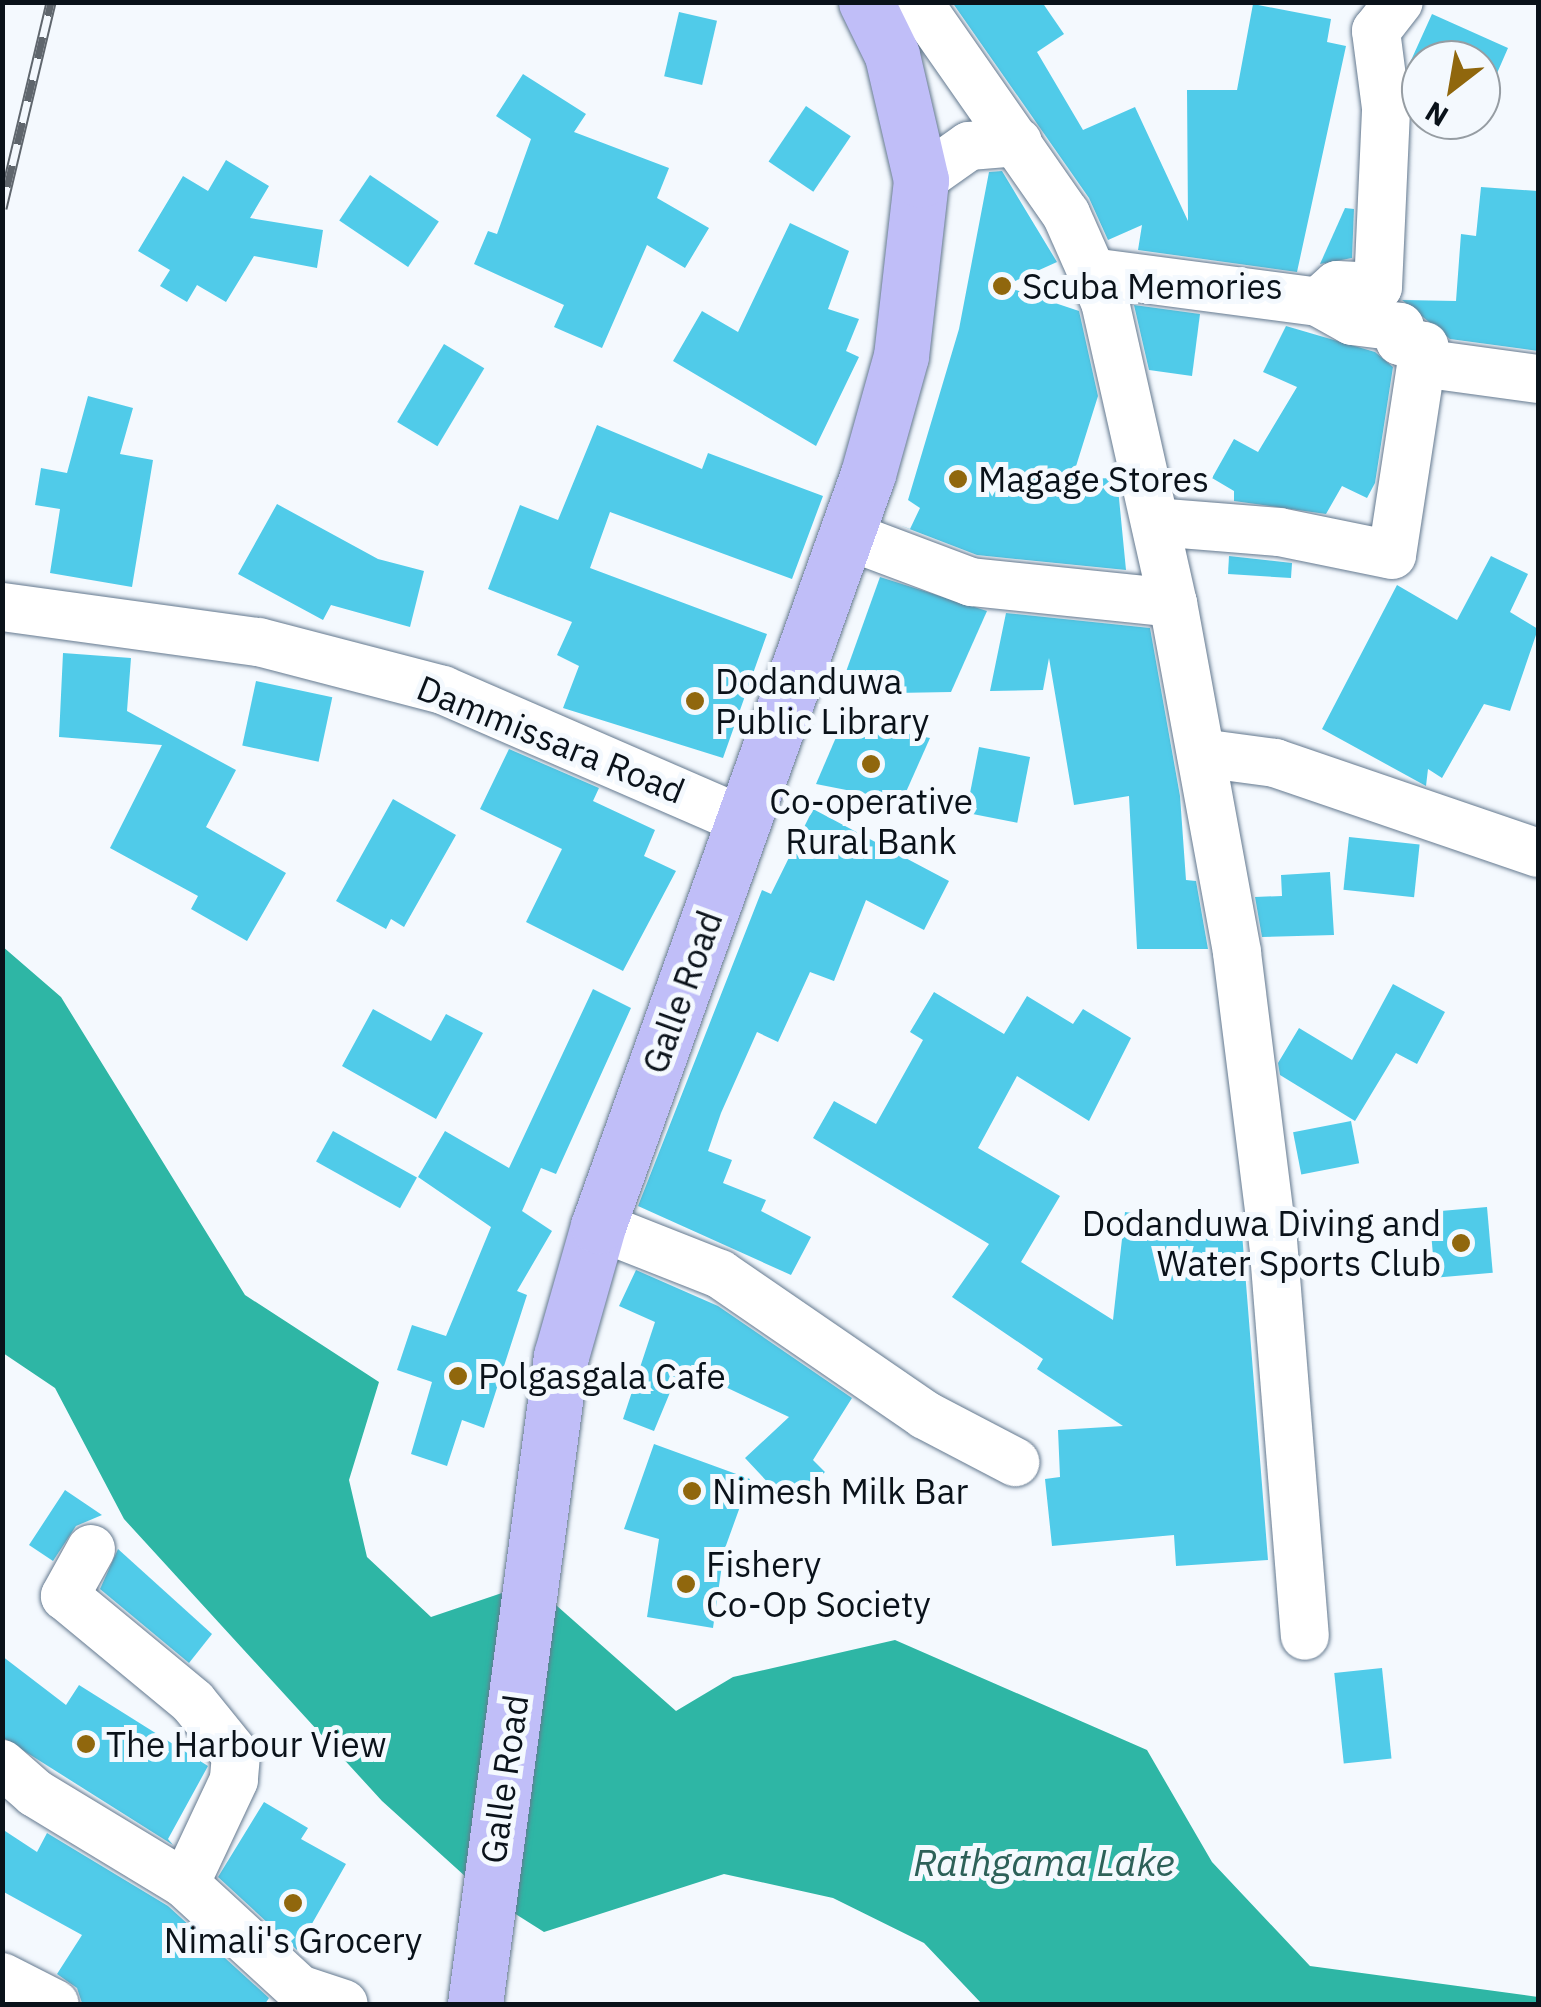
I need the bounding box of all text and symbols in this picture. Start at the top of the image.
north arrow [1401,40,1501,140]
text: N [1418,93,1455,136]
place label: Scuba Memories [1022,265,1283,307]
marker: Scuba Memories [991,275,1013,297]
place label: Magage Stores [978,458,1209,500]
marker: Magage Stores [947,468,969,490]
place label: Dodanduwa Public Library [715,660,929,742]
street label: Dammissara Road [411,666,691,812]
marker: Dodanduwa Public Library [684,690,706,712]
marker: Co-operative Rural Bank [860,753,882,775]
place label: Co-operative Rural Bank [769,780,973,862]
street label: Galle Road [633,905,731,1079]
place label: Dodanduwa Diving and Water Sports Club [1082,1202,1441,1284]
marker: Dodanduwa Diving and Water Sports Club [1450,1232,1472,1254]
place label: Polgasgala Cafe [478,1355,726,1397]
marker: Polgasgala Cafe [447,1365,469,1387]
place label: Nimesh Milk Bar [712,1470,968,1512]
marker: Nimesh Milk Bar [681,1480,703,1502]
place label: Fishery Co-Op Society [706,1543,931,1625]
marker: Fishery Co-Op Society [675,1573,697,1595]
street label: Galle Road [471,1692,537,1866]
place label: The Harbour View [106,1723,387,1765]
marker: The Harbour View [75,1733,97,1755]
water label: Rathgama Lake [913,1839,1175,1885]
marker: Nimali's Grocery [282,1892,304,1914]
place label: Nimali's Grocery [164,1919,422,1961]

